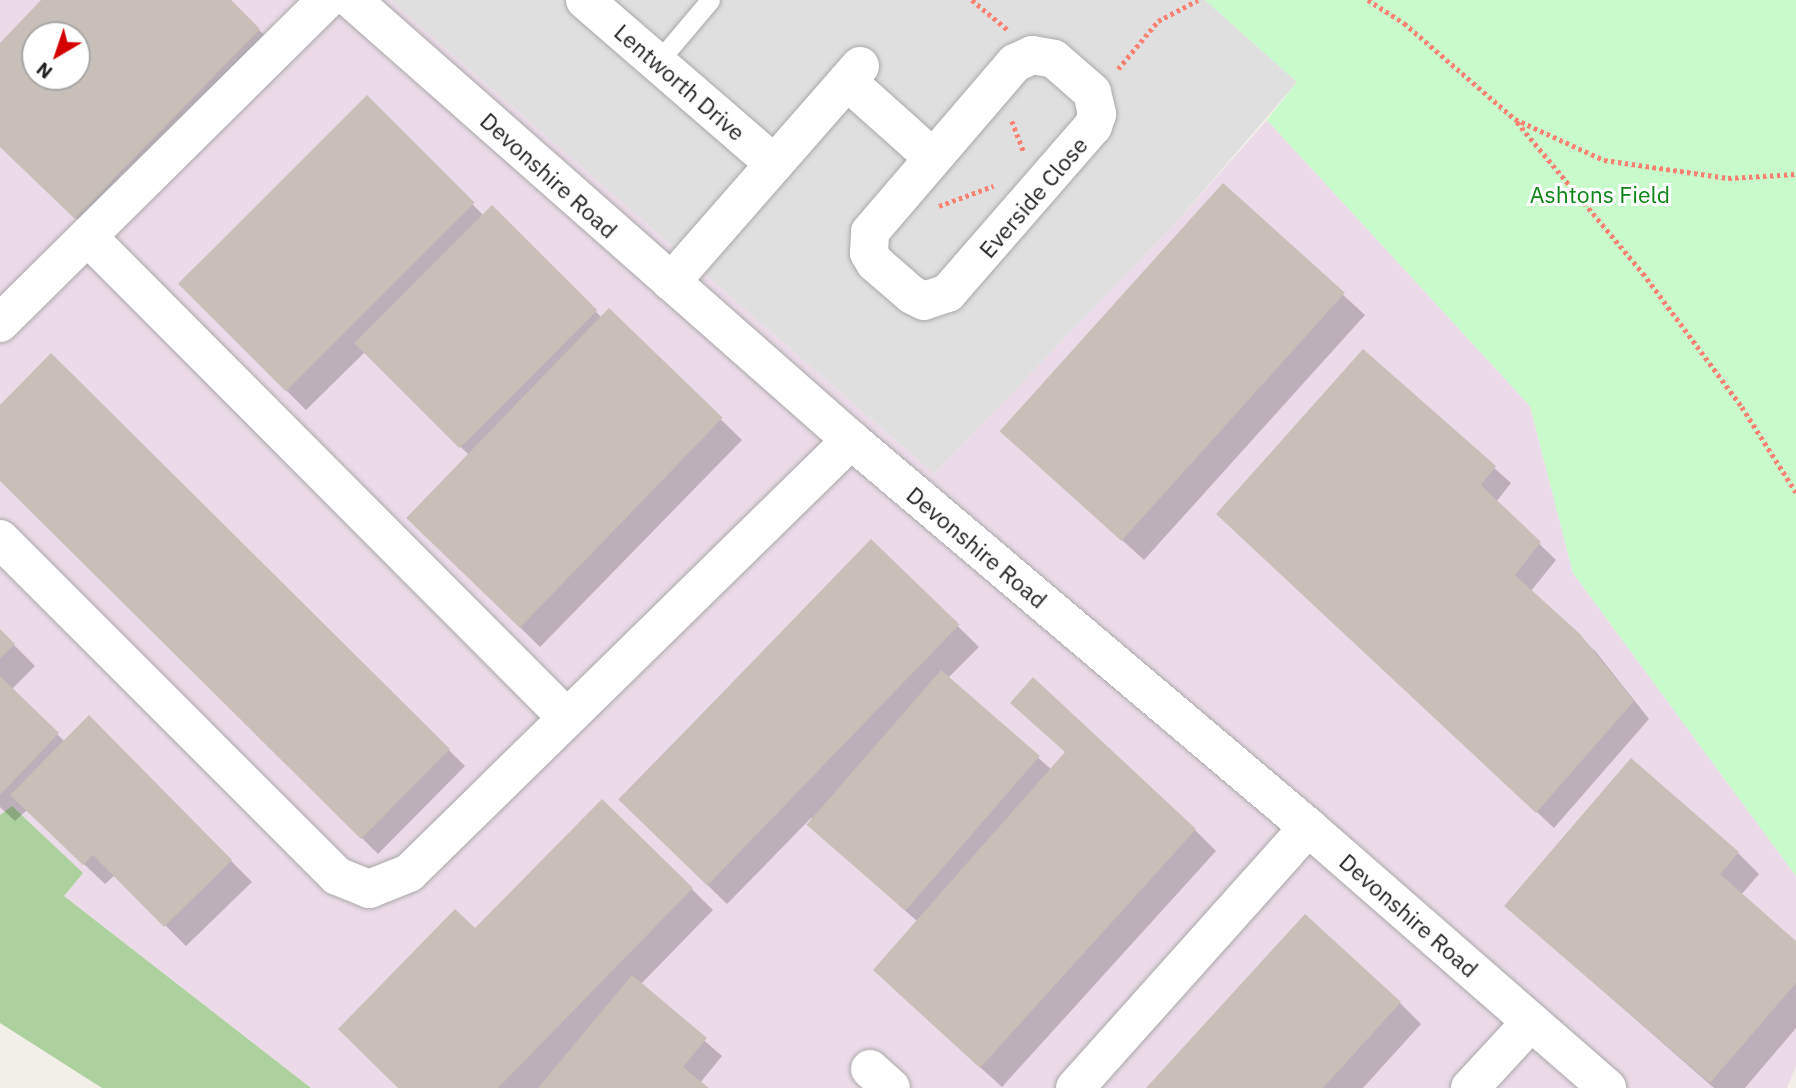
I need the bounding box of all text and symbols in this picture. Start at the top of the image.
street label: Lentworth Drive [609,18,751,146]
north arrow [21,21,91,91]
text: N [31,57,57,84]
street label: Devonshire Road [475,106,623,244]
street label: Everside Close [973,131,1093,263]
park label: Ashtons Field [1530,180,1670,208]
street label: Devonshire Road [901,480,1053,614]
street label: Devonshire Road [1334,847,1484,983]

